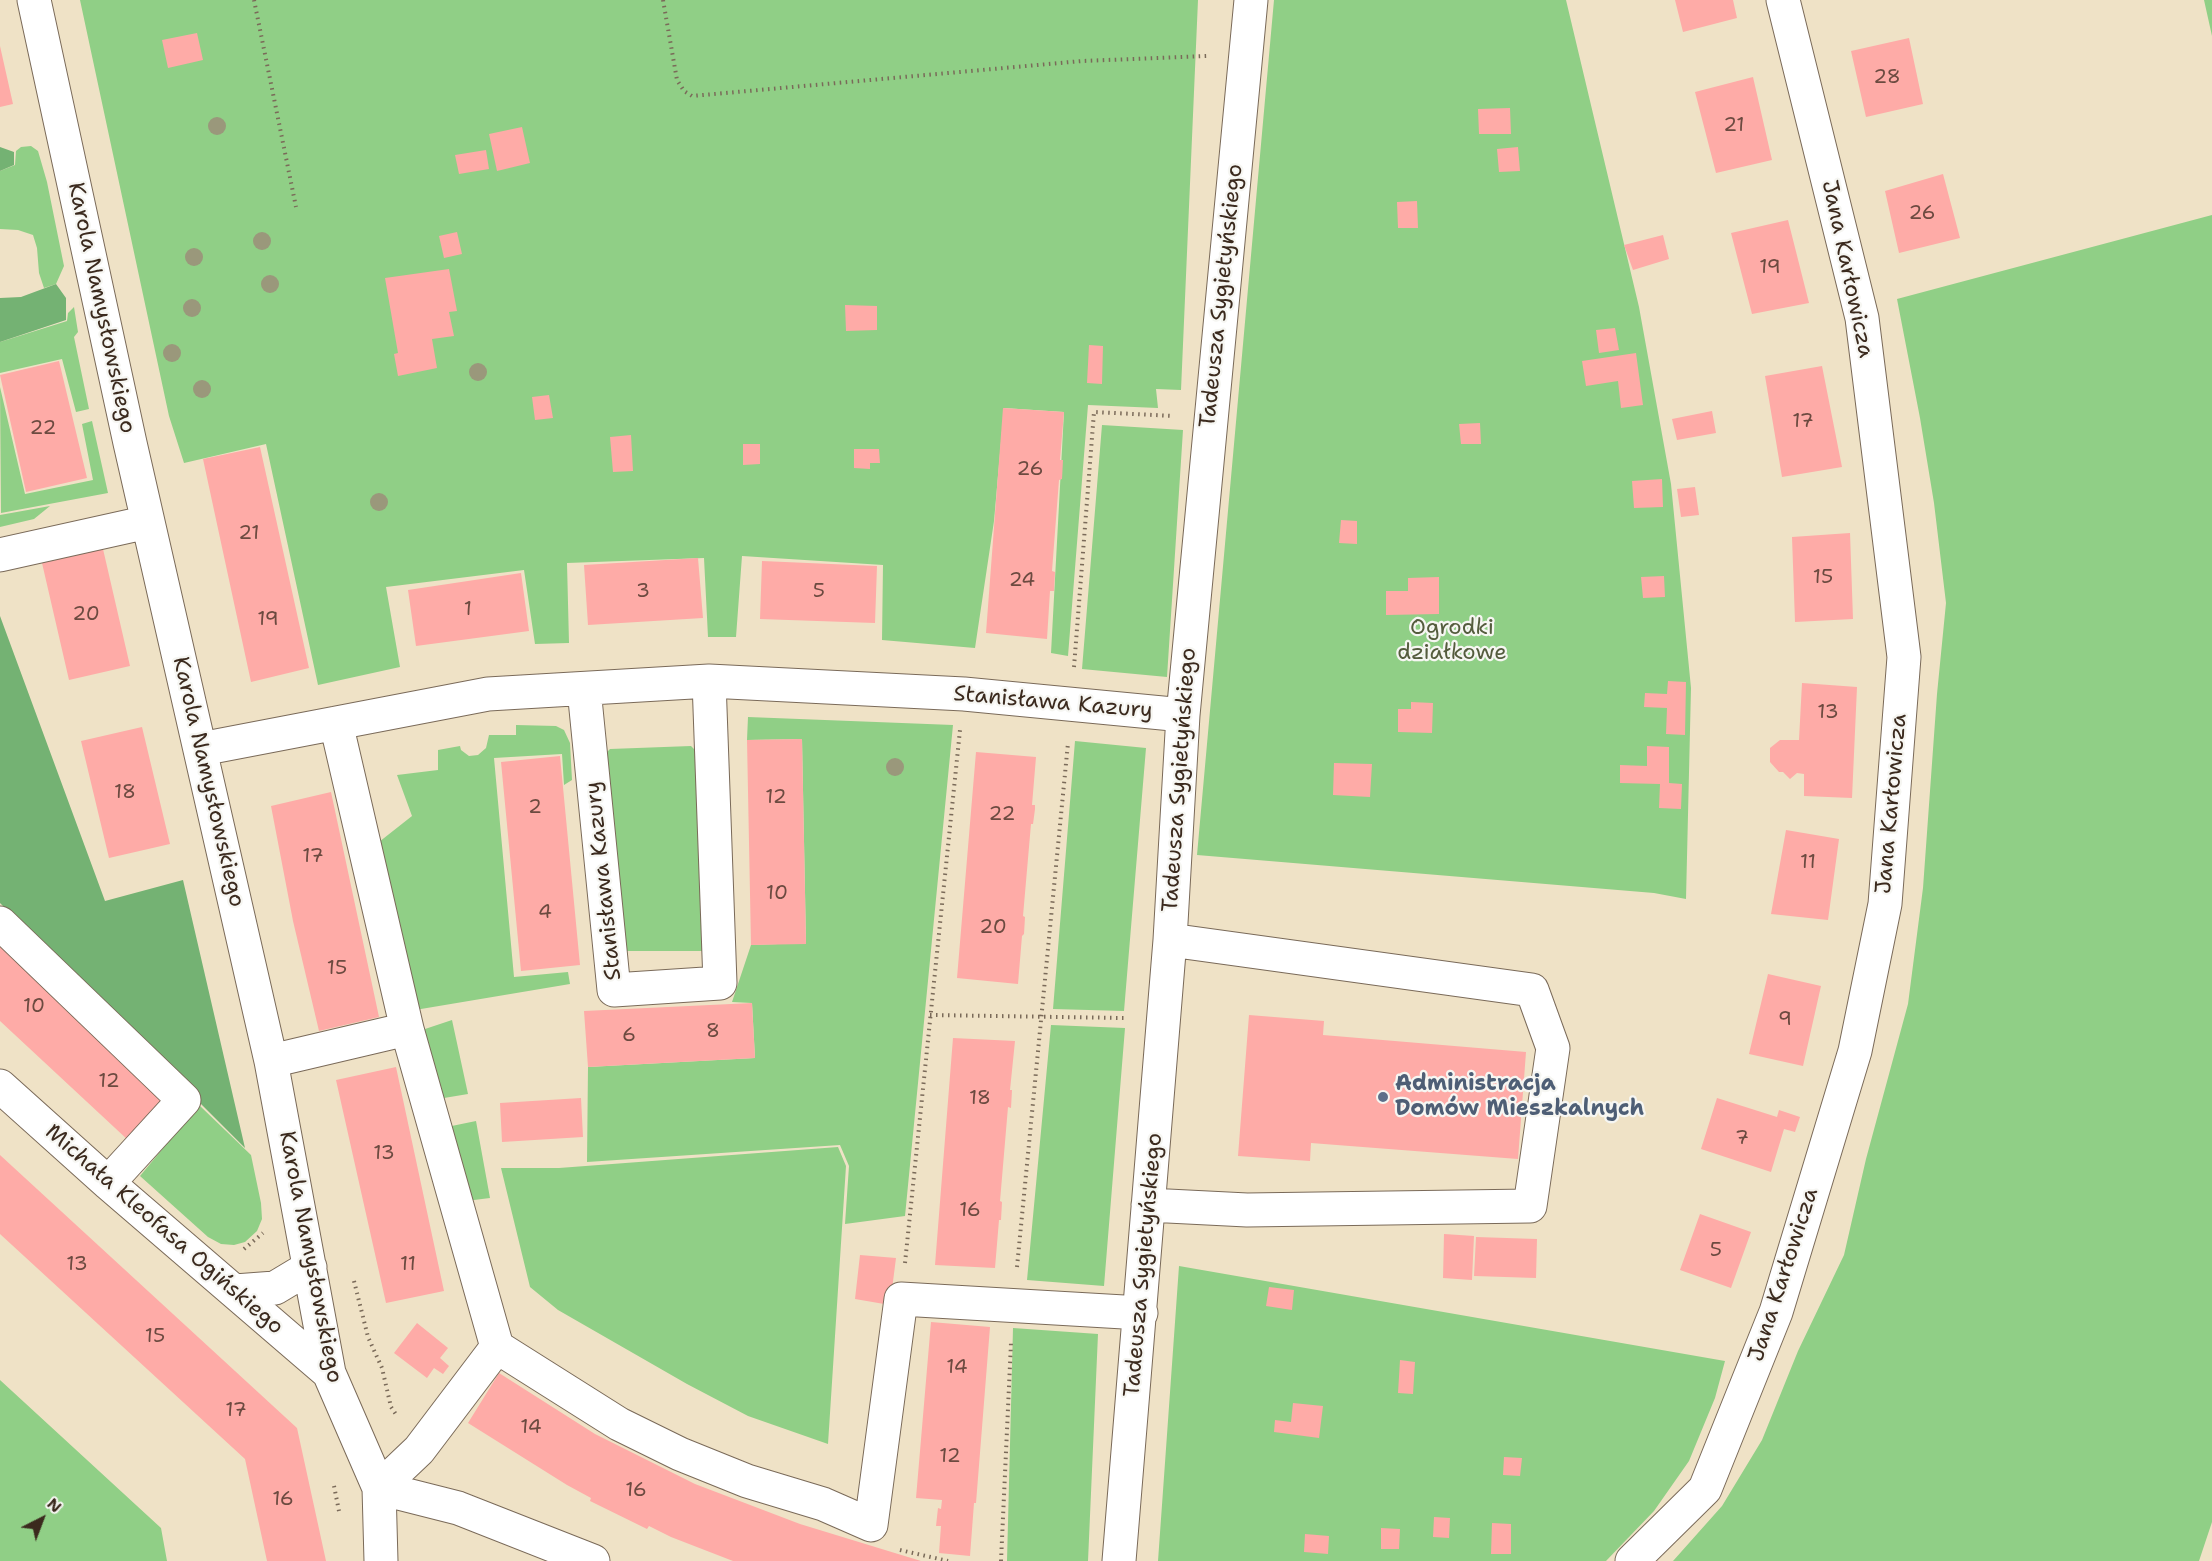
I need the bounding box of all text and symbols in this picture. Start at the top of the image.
house number: 28 [1873,66,1901,90]
house number: 21 [1723,114,1745,138]
street label: Tadeusza Sygietyńskiego [1195,163,1249,429]
street label: Jana Karłowicza [1815,178,1879,360]
street label: Karola Namysłowskiego [61,180,141,436]
house number: 26 [1908,202,1936,226]
house number: 19 [1759,256,1781,280]
house number: 17 [1792,410,1814,434]
house number: 22 [30,417,56,441]
house number: 26 [1016,458,1044,482]
house number: 21 [238,522,260,546]
house number: 15 [1813,566,1833,590]
house number: 24 [1009,569,1035,593]
house number: 3 [636,580,650,604]
house number: 5 [813,580,825,604]
house number: 1 [464,598,472,622]
house number: 20 [72,603,100,627]
house number: 19 [257,608,279,632]
park label: Ogrodki działkowe [1397,615,1507,666]
street label: Tadeusza Sygietyńskiego [1158,647,1202,913]
street label: Karola Namysłowskiego [166,654,250,910]
street label: Stanisława Kazury [952,681,1154,725]
house number: 13 [1817,701,1839,725]
street label: Jana Karłowicza [1871,713,1913,895]
street label: Stanisława Kazury [580,780,628,982]
house number: 18 [114,781,136,805]
house number: 12 [765,786,787,810]
house number: 2 [528,796,542,820]
house number: 22 [989,803,1015,827]
house number: 17 [302,845,324,869]
house number: 11 [1800,851,1816,875]
house number: 10 [766,882,788,906]
house number: 4 [538,901,552,925]
house number: 20 [979,916,1007,940]
house number: 15 [327,957,347,981]
house number: 10 [23,995,45,1019]
house number: 9 [1778,1008,1792,1032]
house number: 8 [706,1020,720,1044]
house number: 6 [622,1024,636,1048]
house number: 12 [98,1070,120,1094]
place label: Administracja Domów Mieszkalnych [1395,1071,1644,1122]
house number: 18 [969,1087,991,1111]
marker: Administracja Domów Mieszkalnych [1376,1090,1390,1104]
street label: Michała Kleofasa Ogińskiego [39,1119,289,1341]
house number: 7 [1735,1127,1749,1151]
street label: Karola Namysłowskiego [273,1129,347,1385]
street label: Tadeusza Sygietyńskiego [1119,1132,1169,1398]
house number: 13 [373,1142,395,1166]
street label: Jana Karłowicza [1744,1185,1824,1365]
house number: 16 [959,1199,981,1223]
house number: 5 [1710,1239,1722,1263]
house number: 13 [66,1253,88,1277]
house number: 11 [400,1253,416,1277]
house number: 15 [145,1325,165,1349]
house number: 14 [946,1356,968,1380]
house number: 17 [225,1399,247,1423]
house number: 14 [520,1416,542,1440]
house number: 12 [939,1445,961,1469]
house number: 16 [625,1479,647,1503]
house number: 16 [272,1488,294,1512]
north arrow [12,1489,72,1549]
text: N [43,1493,66,1517]

